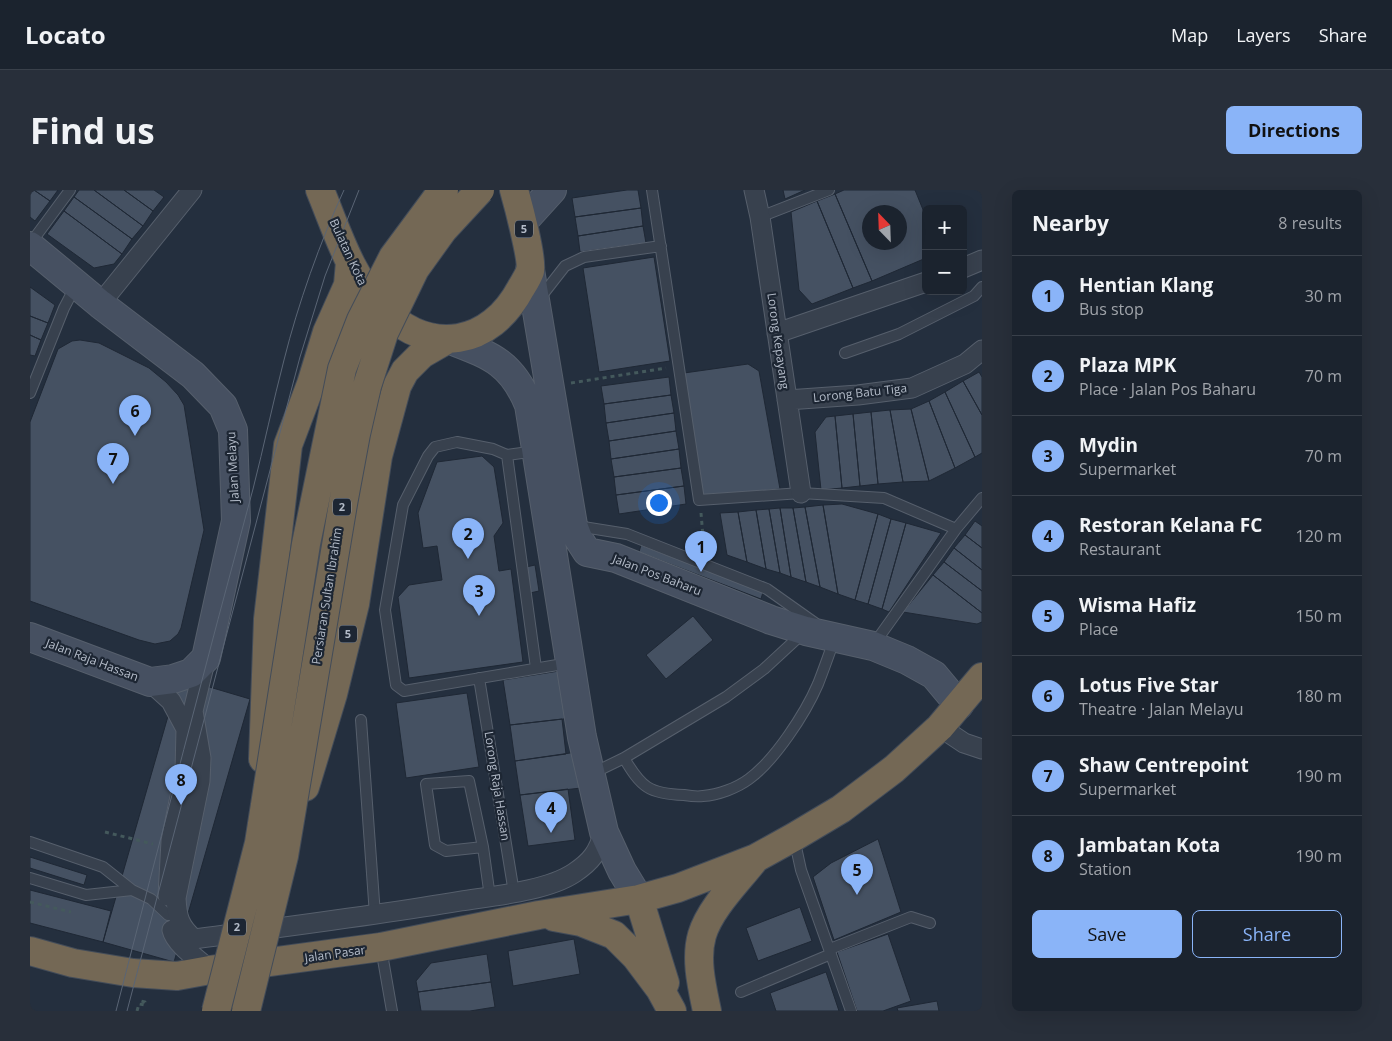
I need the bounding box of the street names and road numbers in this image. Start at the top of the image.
street label: Bulatan Kota [326,216,371,288]
road number: 5 [515,220,533,238]
street label: Lorong Kepayang [763,292,794,391]
street label: Lorong Batu Tiga [812,379,908,406]
street label: Jalan Melayu [222,431,243,504]
road number: 2 [333,498,351,516]
street label: Persiaran Sultan Ibrahim [307,526,346,666]
street label: Jalan Pos Baharu [609,549,704,599]
road number: 5 [339,626,357,642]
street label: Jalan Raja Hassan [42,634,141,685]
street label: Lorong Raja Hassan [480,730,515,842]
road number: 2 [228,919,246,936]
street label: Jalan Pasar [302,941,367,966]

